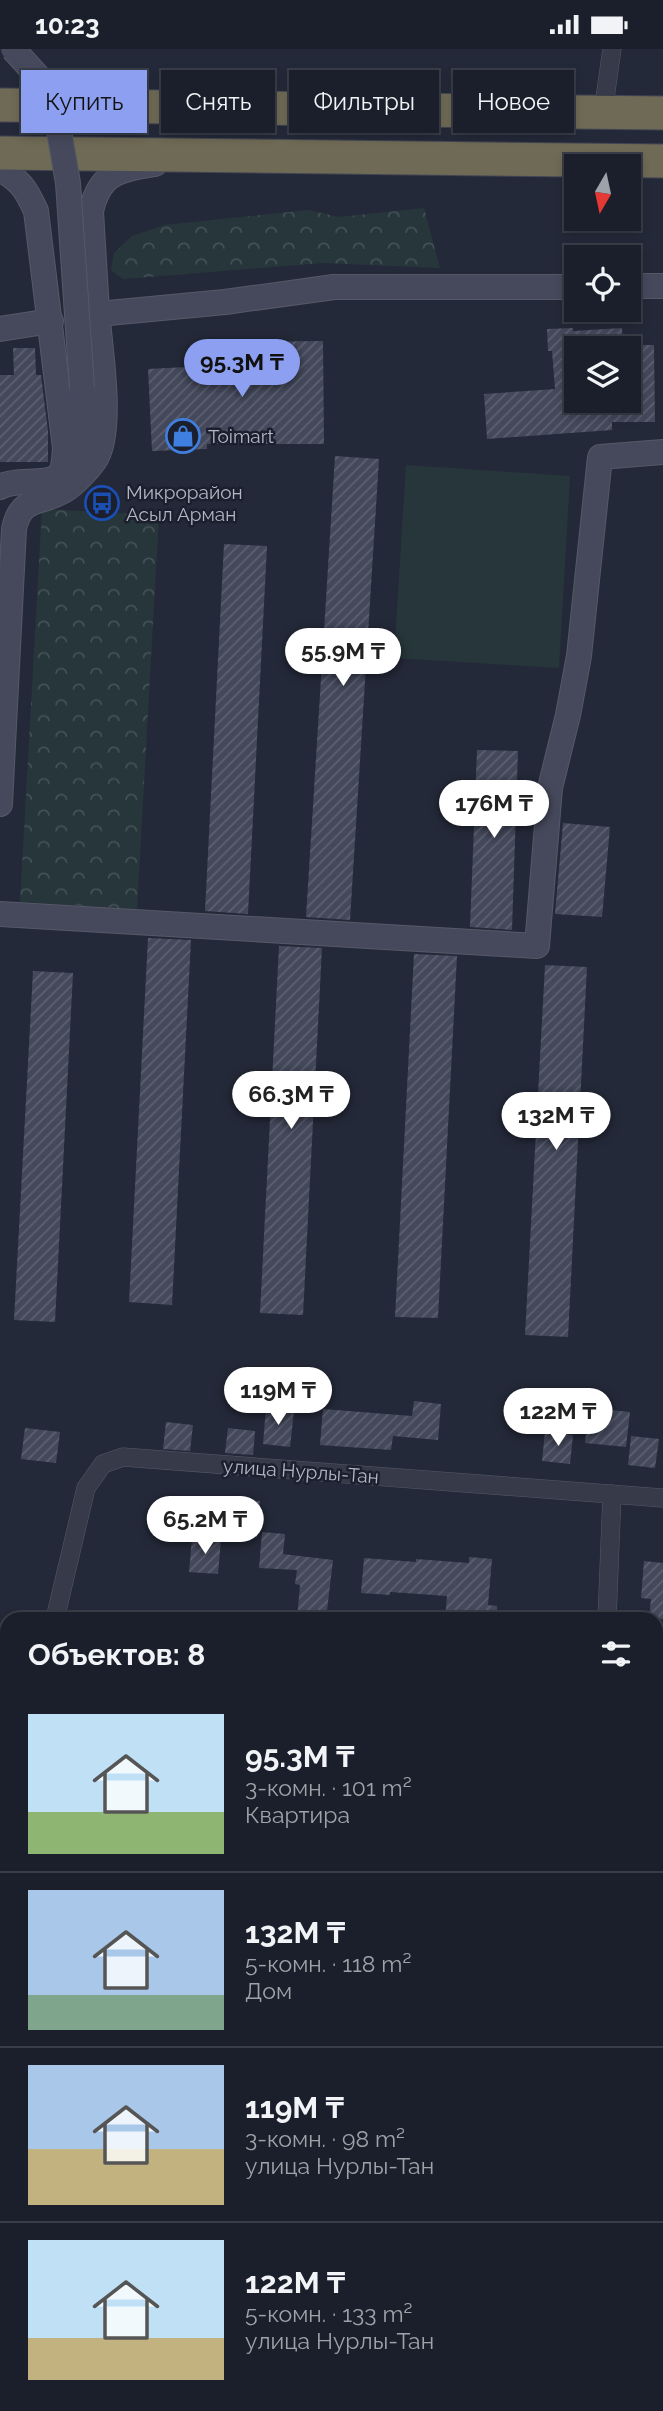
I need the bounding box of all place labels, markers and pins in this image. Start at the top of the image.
pin: 95.3M ₸ [177,339,307,399]
shop icon: Toimart [164,417,202,455]
place label: Toimart [208,425,274,447]
place label: Микрорайон Асыл Арман [126,481,243,525]
bus stop icon: Микрорайон Асыл Арман [83,484,121,522]
pin: 55.9M ₸ [278,629,408,688]
pin: 176M ₸ [437,781,551,840]
pin: 66.3M ₸ [226,1072,356,1131]
pin: 132M ₸ [499,1093,613,1152]
pin: 119M ₸ [221,1367,335,1427]
pin: 122M ₸ [501,1389,615,1448]
pin: 65.2M ₸ [140,1497,270,1556]

